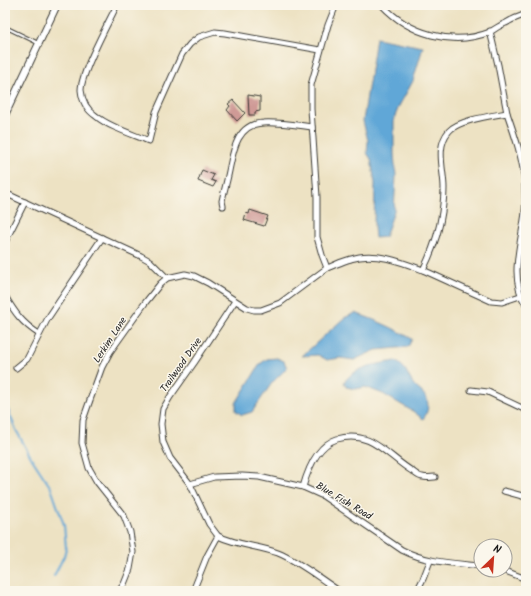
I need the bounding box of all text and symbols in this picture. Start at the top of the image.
street label: Lerkim Lane [89,313,131,366]
street label: Trailwood Drive [156,334,206,396]
street label: Blue Fish Road [313,478,376,525]
north arrow [473,538,513,578]
text: N [490,540,504,559]

